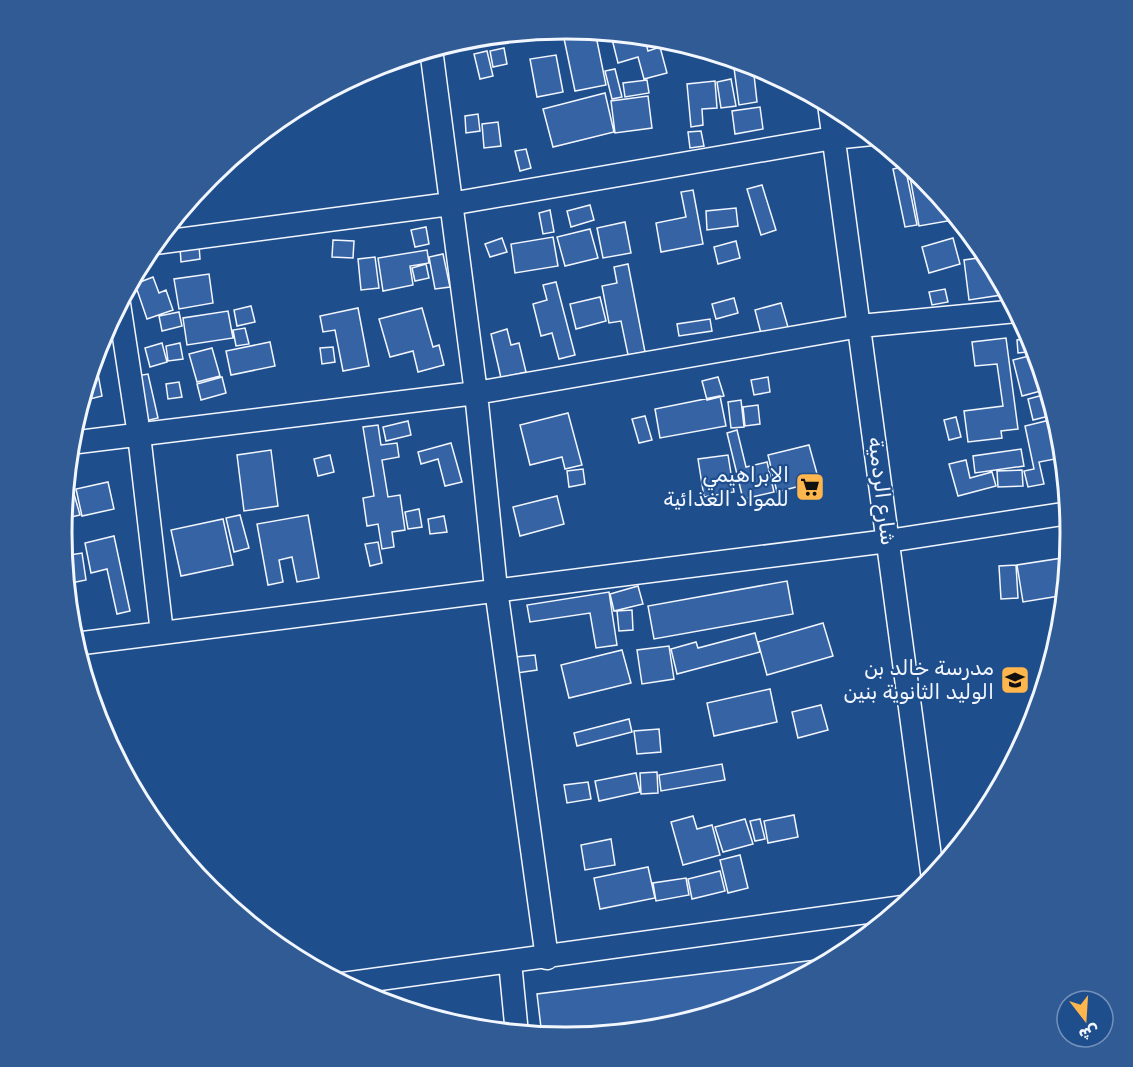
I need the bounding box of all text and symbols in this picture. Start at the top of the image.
street label: شارع الردمية [861,435,902,547]
place label: الابراهيمي للمواد الغذائية [663,462,789,511]
supermarket icon: الابراهيمي للمواد الغذائية [794,471,826,503]
place label: مدرسة خالد بن الوليد الثانوية بنين [844,655,994,704]
school or university icon: مدرسة خالد بن الوليد الثانوية بنين [999,664,1031,696]
north arrow [1055,989,1115,1049]
text: ش [1077,1021,1102,1045]

